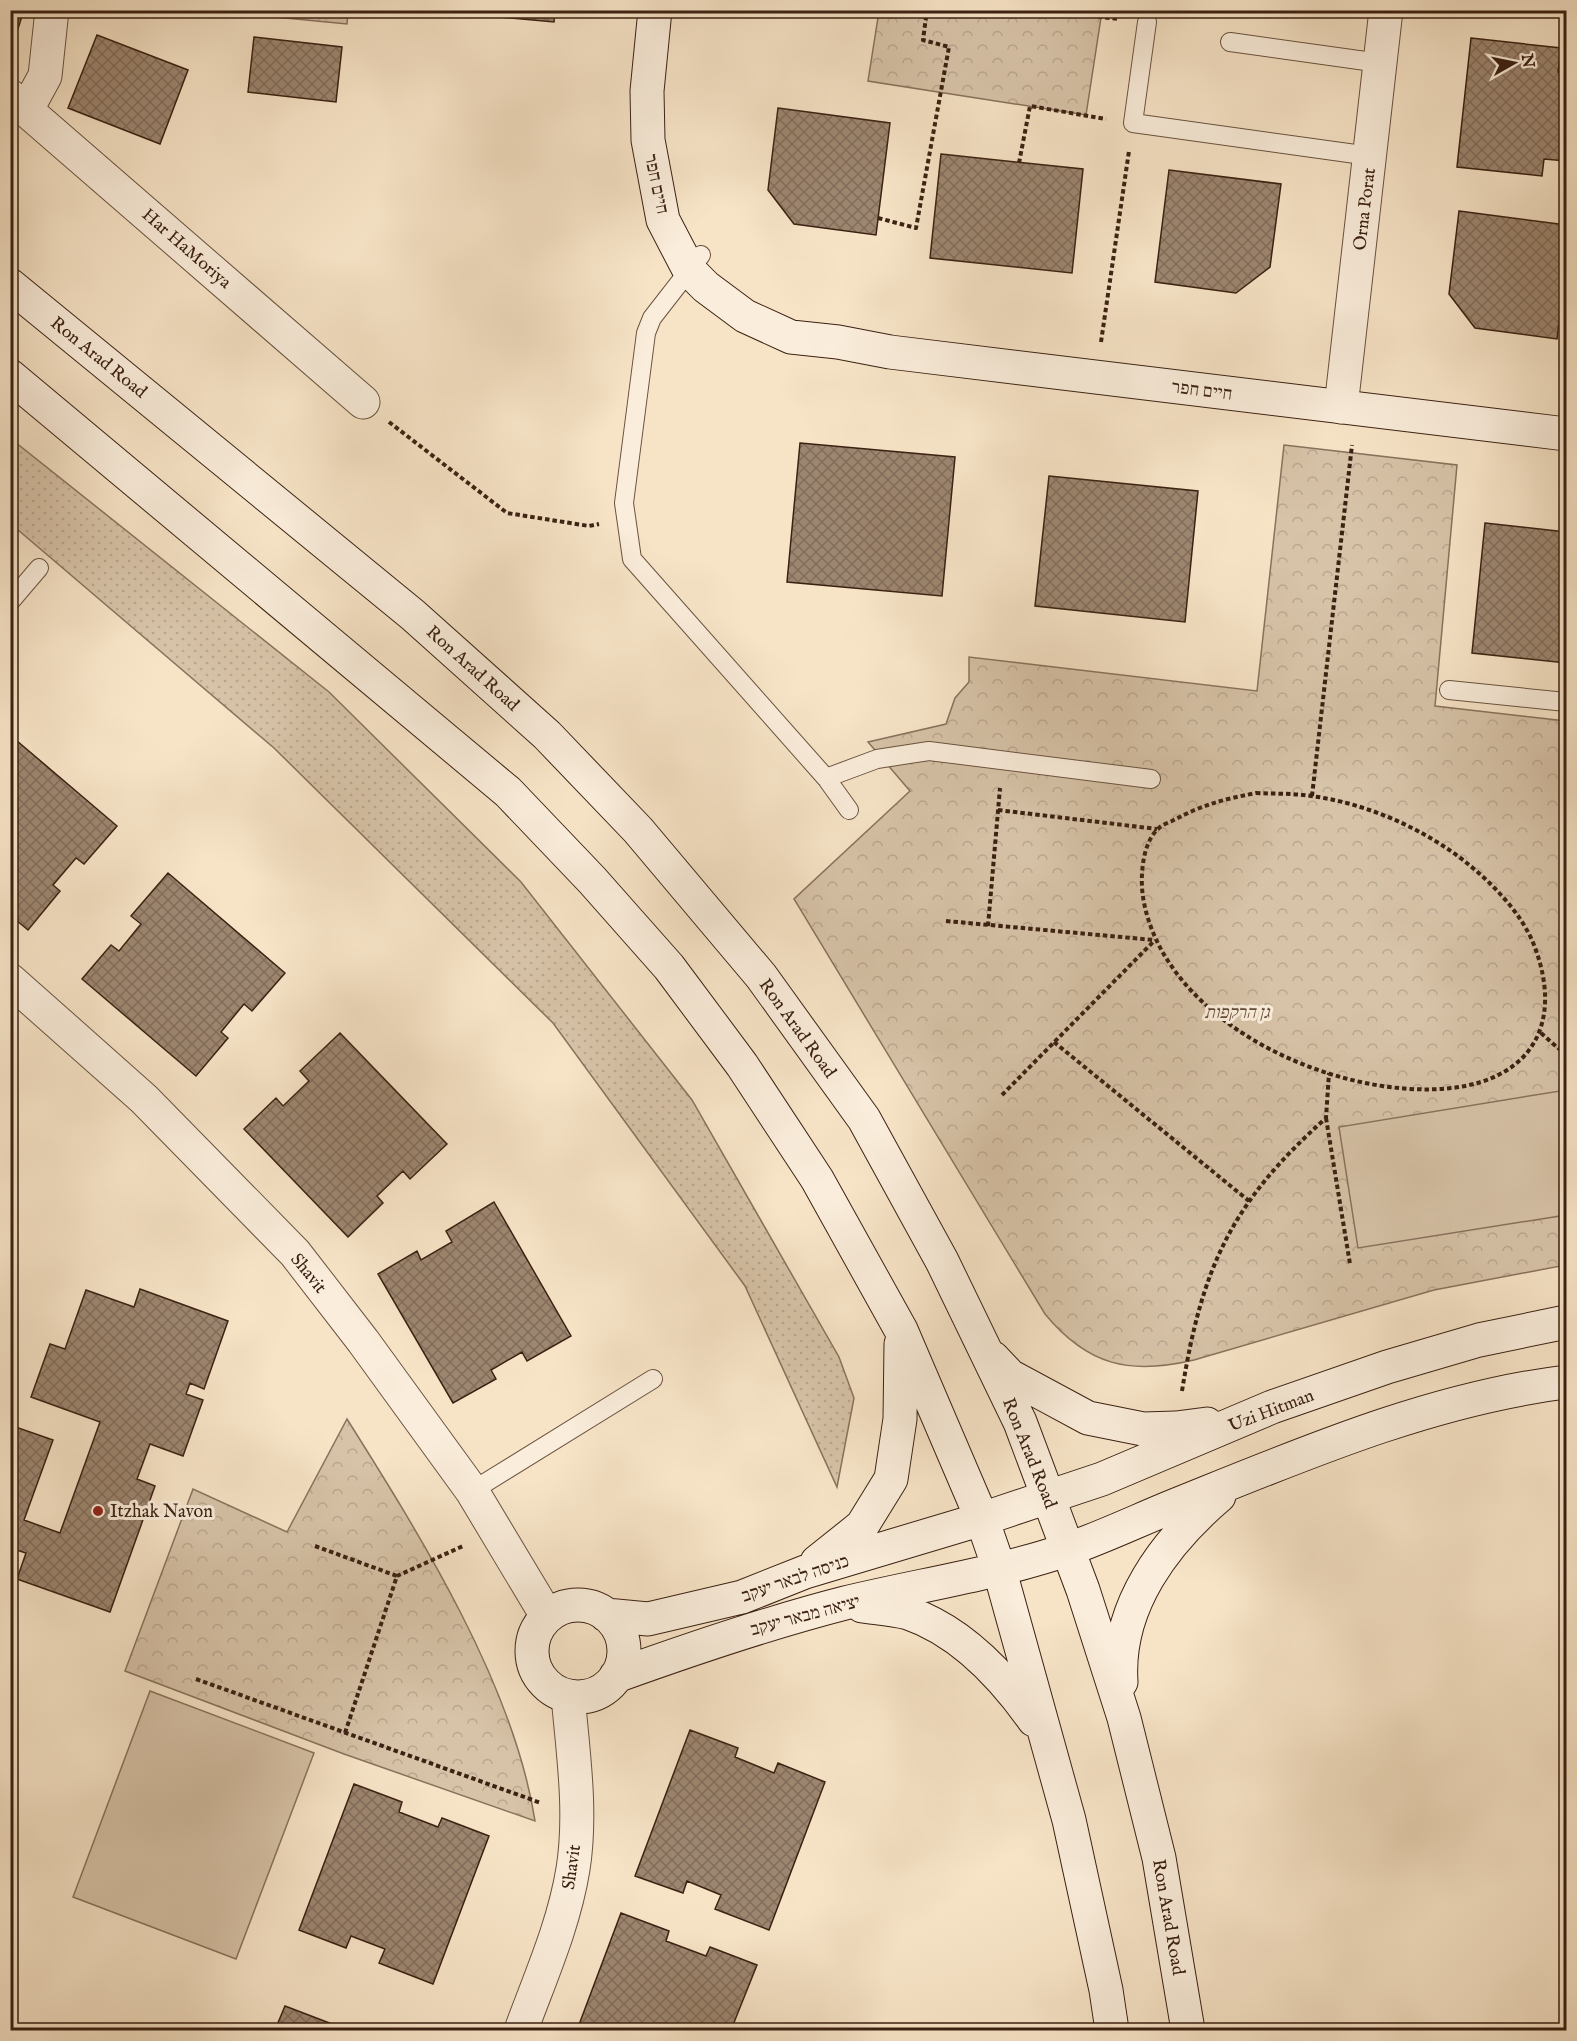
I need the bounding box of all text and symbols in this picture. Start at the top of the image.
north arrow [1484,33,1544,93]
text: N [1516,52,1538,70]
street label: חיים חפר [638,152,673,216]
street label: Orna Porat [1349,167,1382,252]
street label: Har HaMoriya [136,204,236,294]
street label: Ron Arad Road [45,312,151,404]
street label: חיים חפר [1170,376,1233,407]
street label: Ron Arad Road [421,621,524,717]
street label: Ron Arad Road [753,975,841,1084]
park label: גן הרקפות [1204,1002,1270,1025]
street label: Shavit [285,1249,331,1299]
street label: Uzi Hitman [1226,1384,1318,1438]
street label: Ron Arad Road [996,1395,1061,1513]
place label: Itzhak Navon [110,1501,213,1524]
marker: Itzhak Navon [91,1504,105,1518]
street label: כניסה לבאר יעקב [739,1550,852,1609]
street label: יציאה מבאר יעקב [748,1591,863,1642]
street label: Shavit [558,1843,587,1891]
street label: Ron Arad Road [1146,1857,1189,1978]

